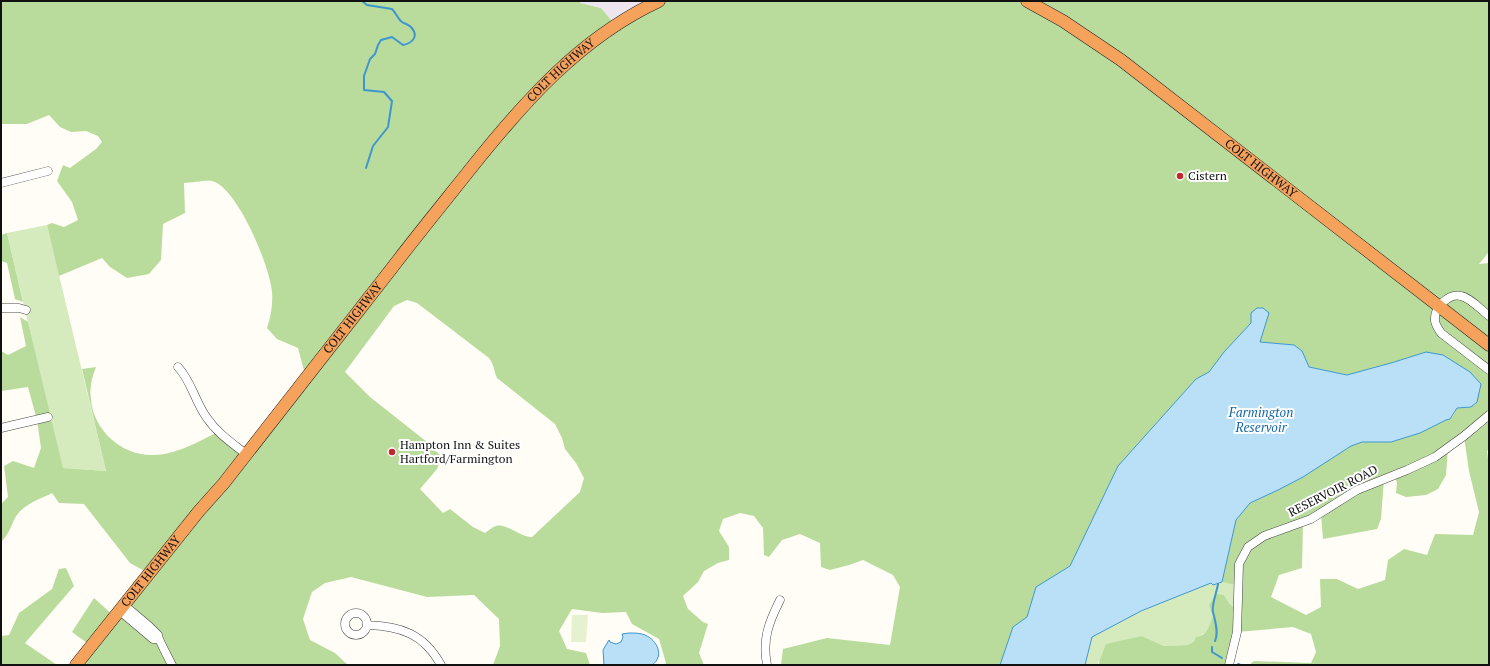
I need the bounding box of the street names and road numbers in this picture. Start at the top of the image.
street label: COLT HIGHWAY [523,35,598,105]
street label: COLT HIGHWAY [1222,135,1300,201]
street label: COLT HIGHWAY [320,278,385,356]
street label: RESERVOIR ROAD [1286,462,1380,520]
street label: COLT HIGHWAY [117,532,184,610]

